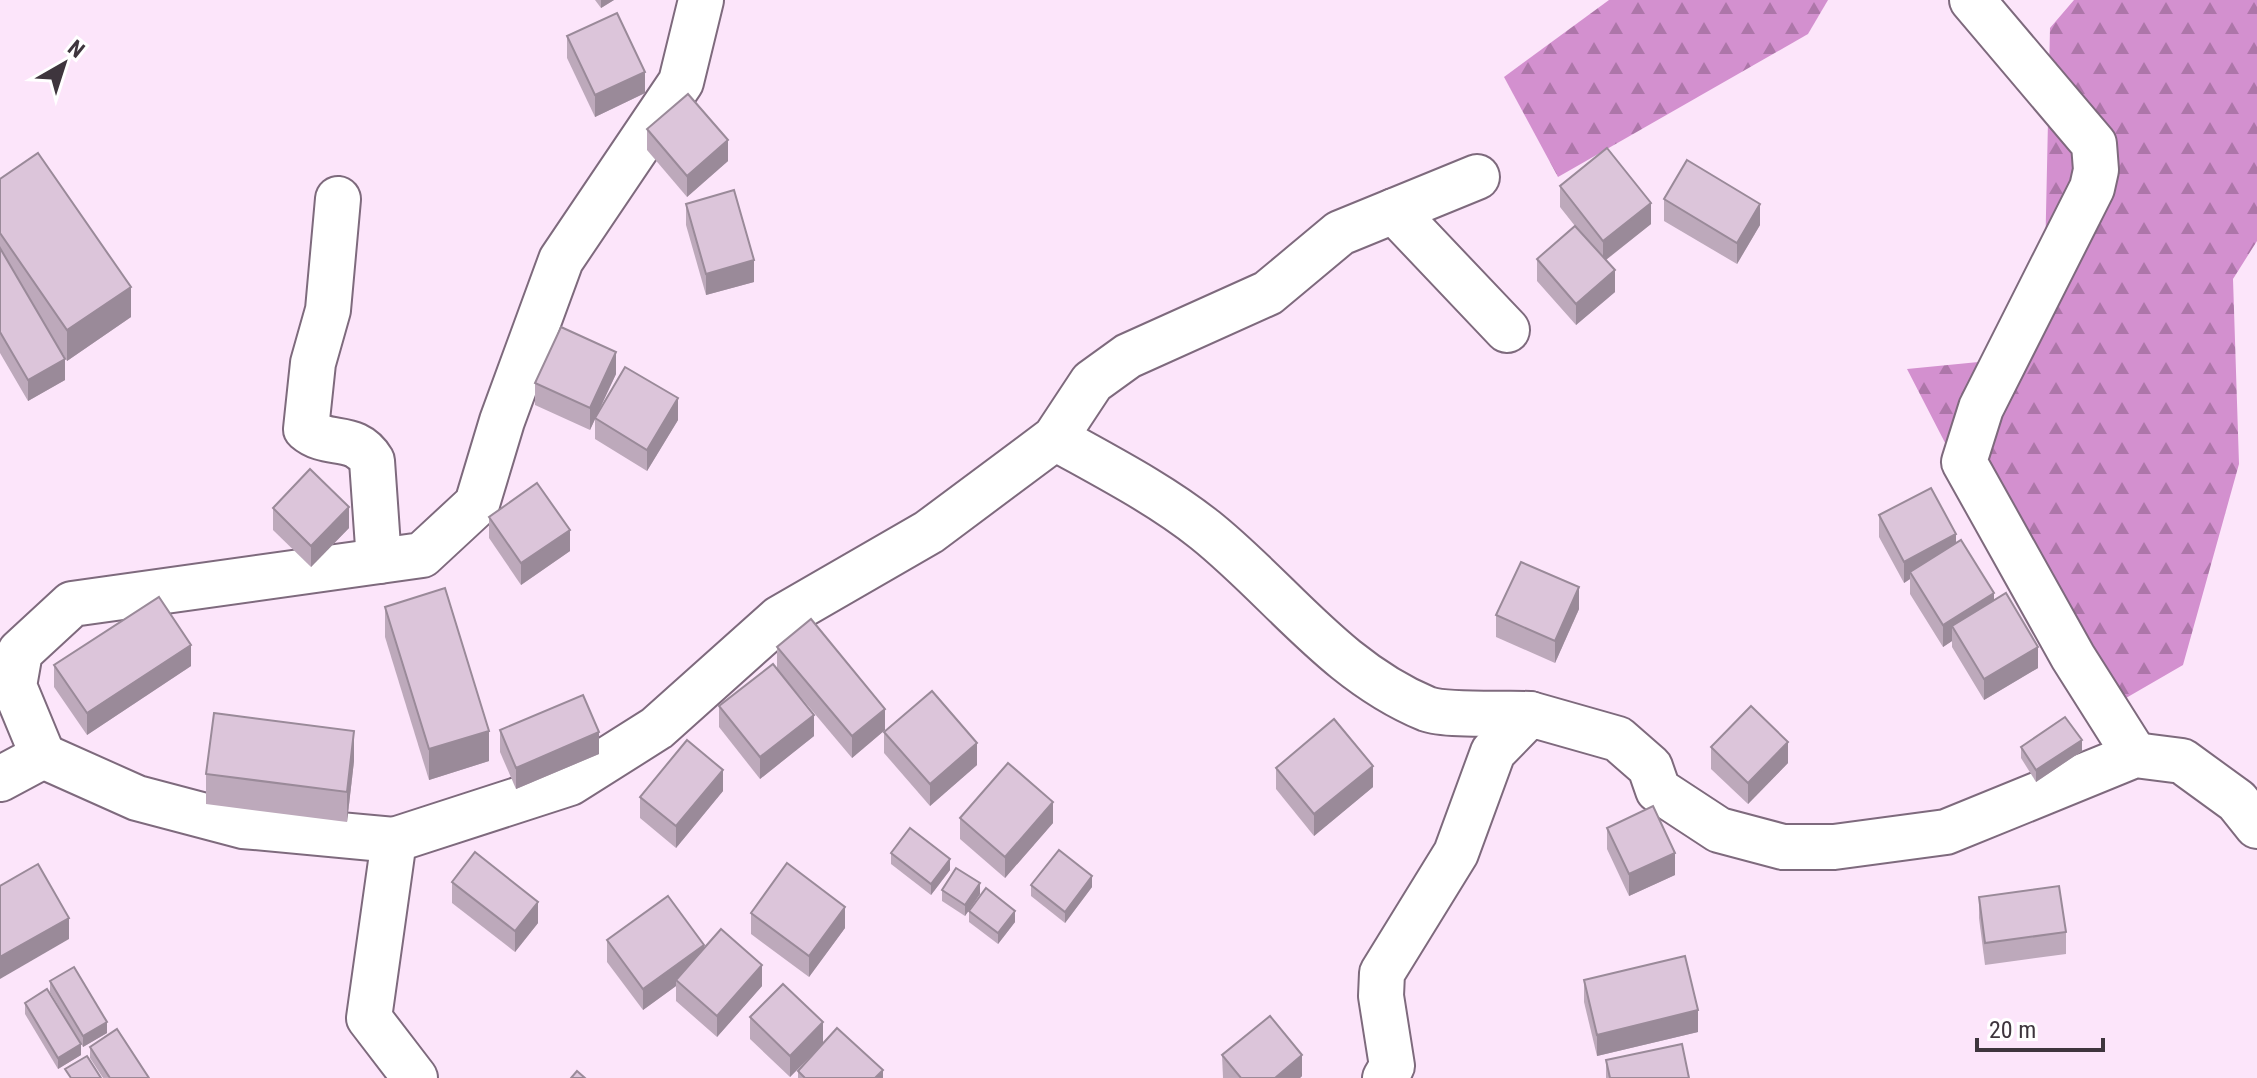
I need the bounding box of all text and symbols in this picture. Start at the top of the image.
north arrow [24,24,104,104]
text: N [63,35,89,63]
scale bar [1977,1002,2103,1052]
text: 20 m [1989,1016,2036,1044]

